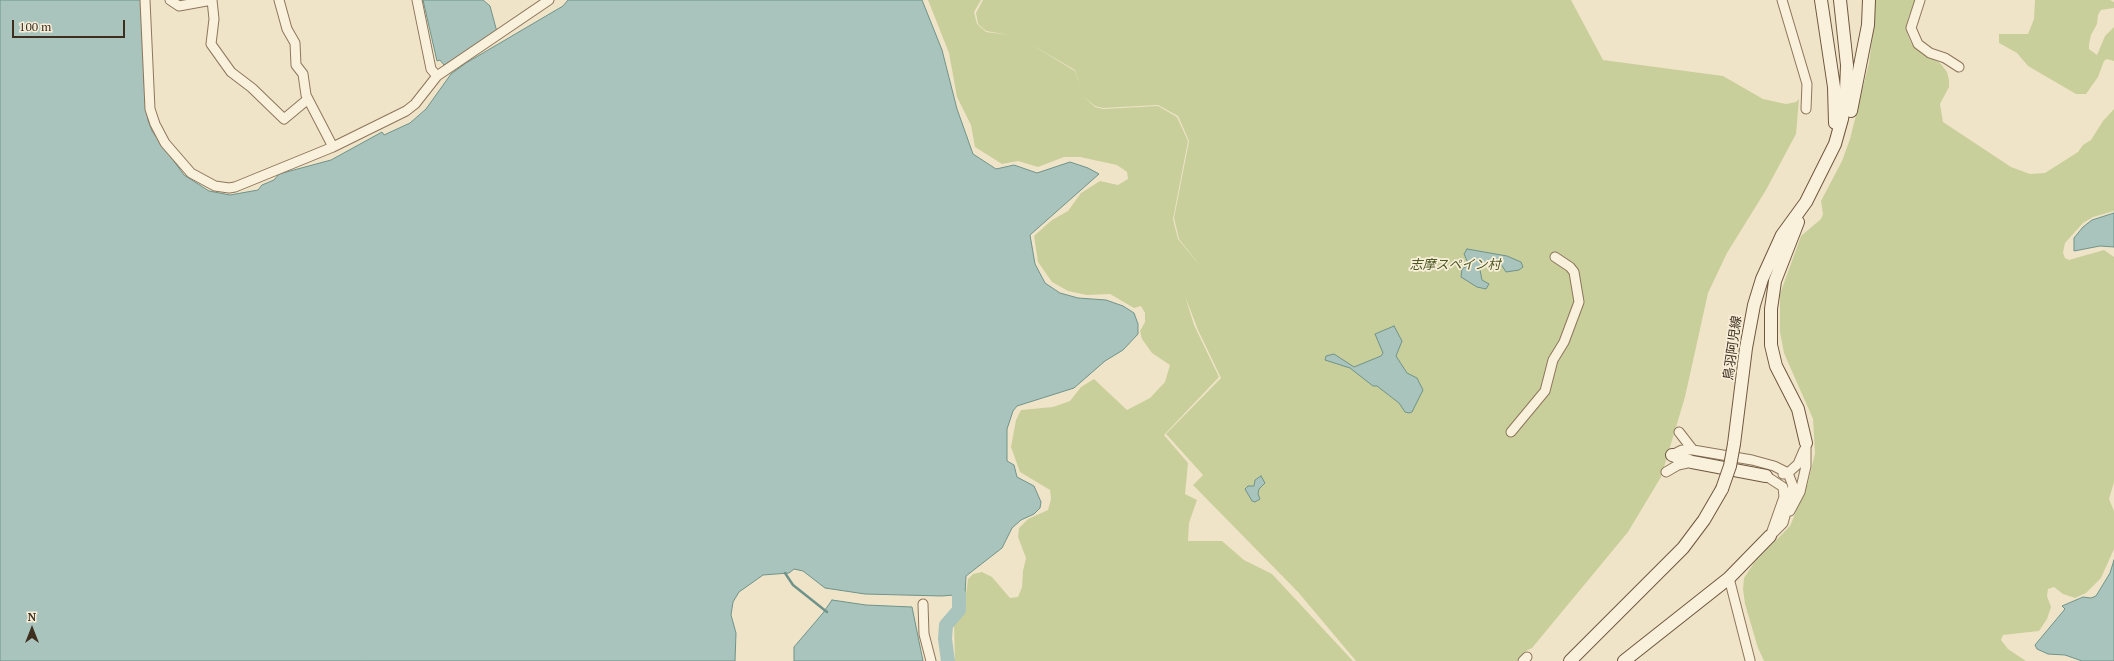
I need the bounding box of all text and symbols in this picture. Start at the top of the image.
scale bar [14,12,127,38]
text: 100 m [19,19,51,34]
park label: 志摩スペイン村 [1410,257,1500,273]
street label: 鳥羽阿児線 [1721,315,1745,381]
north arrow [12,609,52,649]
text: N [28,610,36,624]

